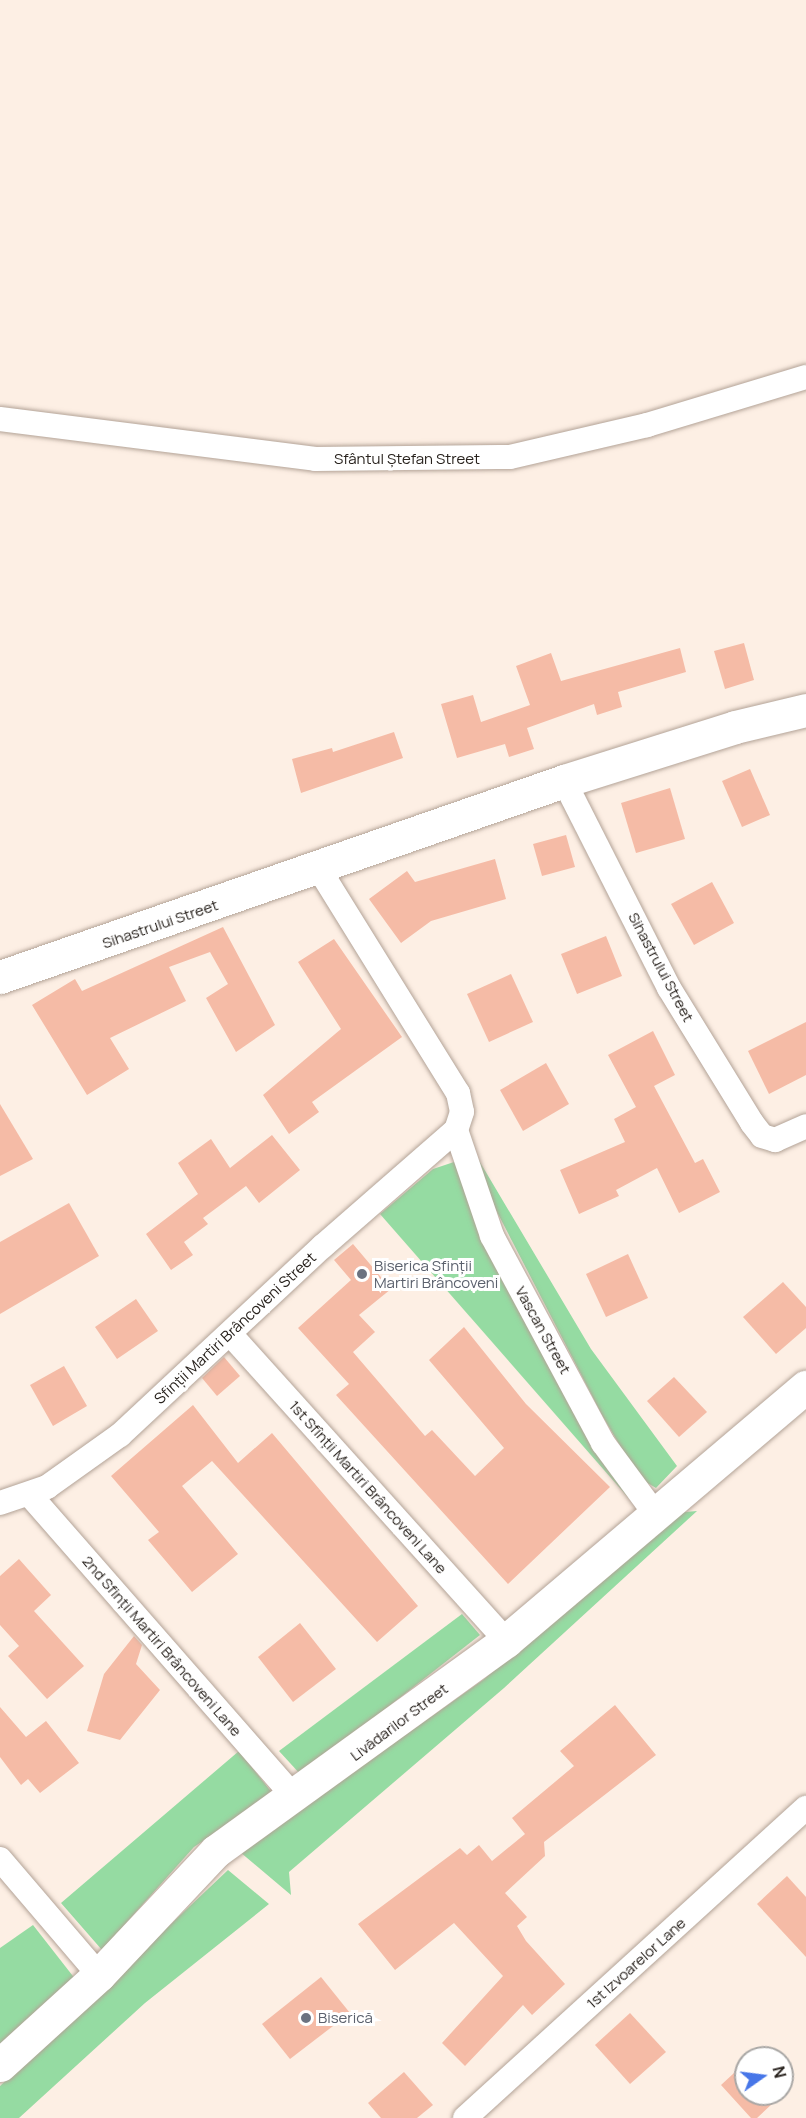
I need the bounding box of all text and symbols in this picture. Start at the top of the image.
street label: Sfântul Ștefan Street [334,450,480,468]
street label: Sihastrului Street [100,896,220,952]
street label: Sihastrului Street [625,909,697,1025]
street label: Sfinții Martiri Brâncoveni Street [150,1248,320,1408]
place label: Biserica Sfinții Martiri Brâncoveni [374,1256,498,1291]
marker: Biserica Sfinții Martiri Brâncoveni [355,1267,369,1281]
street label: Vascan Street [512,1283,574,1377]
street label: 1st Sfînții Martiri Brâncoveni Lane [285,1397,451,1577]
street label: 2nd Sfinții Martiri Brâncoveni Lane [79,1552,245,1740]
street label: Livădarilor Street [347,1679,451,1765]
street label: 1st Izvoarelor Lane [583,1914,689,2012]
place label: Biserică [318,2009,373,2027]
marker: Biserică [299,2011,313,2025]
north arrow [734,2046,794,2106]
text: N [767,2064,792,2080]

